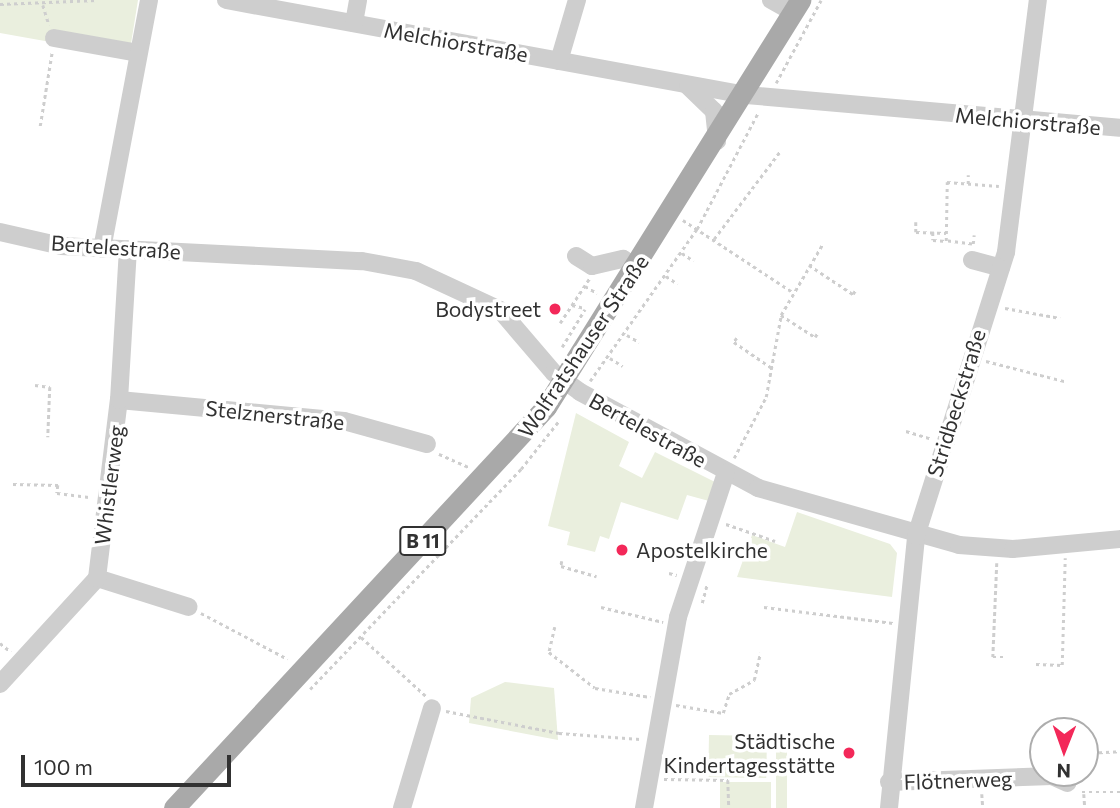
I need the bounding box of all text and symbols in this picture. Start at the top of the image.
street label: Melchiorstraße [382,17,530,67]
street label: Melchiorstraße [954,102,1102,140]
street label: Bertelestraße [50,230,182,264]
street label: Wolfratshauser Straße [512,250,654,442]
place label: Bodystreet [435,296,541,322]
marker: Bodystreet [547,301,563,317]
street label: Stridbeckstraße [922,326,990,480]
street label: Bertelestraße [585,387,711,473]
street label: Stelznerstraße [204,395,346,435]
street label: Whistlerweg [89,424,129,546]
road number: B 11 [398,526,448,556]
place label: Apostelkirche [636,537,768,563]
marker: Apostelkirche [614,542,630,558]
north arrow [1029,717,1099,787]
place label: Städtische Kindertagesstätte [663,728,835,778]
scale bar [24,742,234,786]
marker: Städtische Kindertagesstätte [841,745,857,761]
text: 100 m [34,754,93,779]
text: N [1056,760,1071,783]
street label: Flötnerweg [903,766,1013,794]

